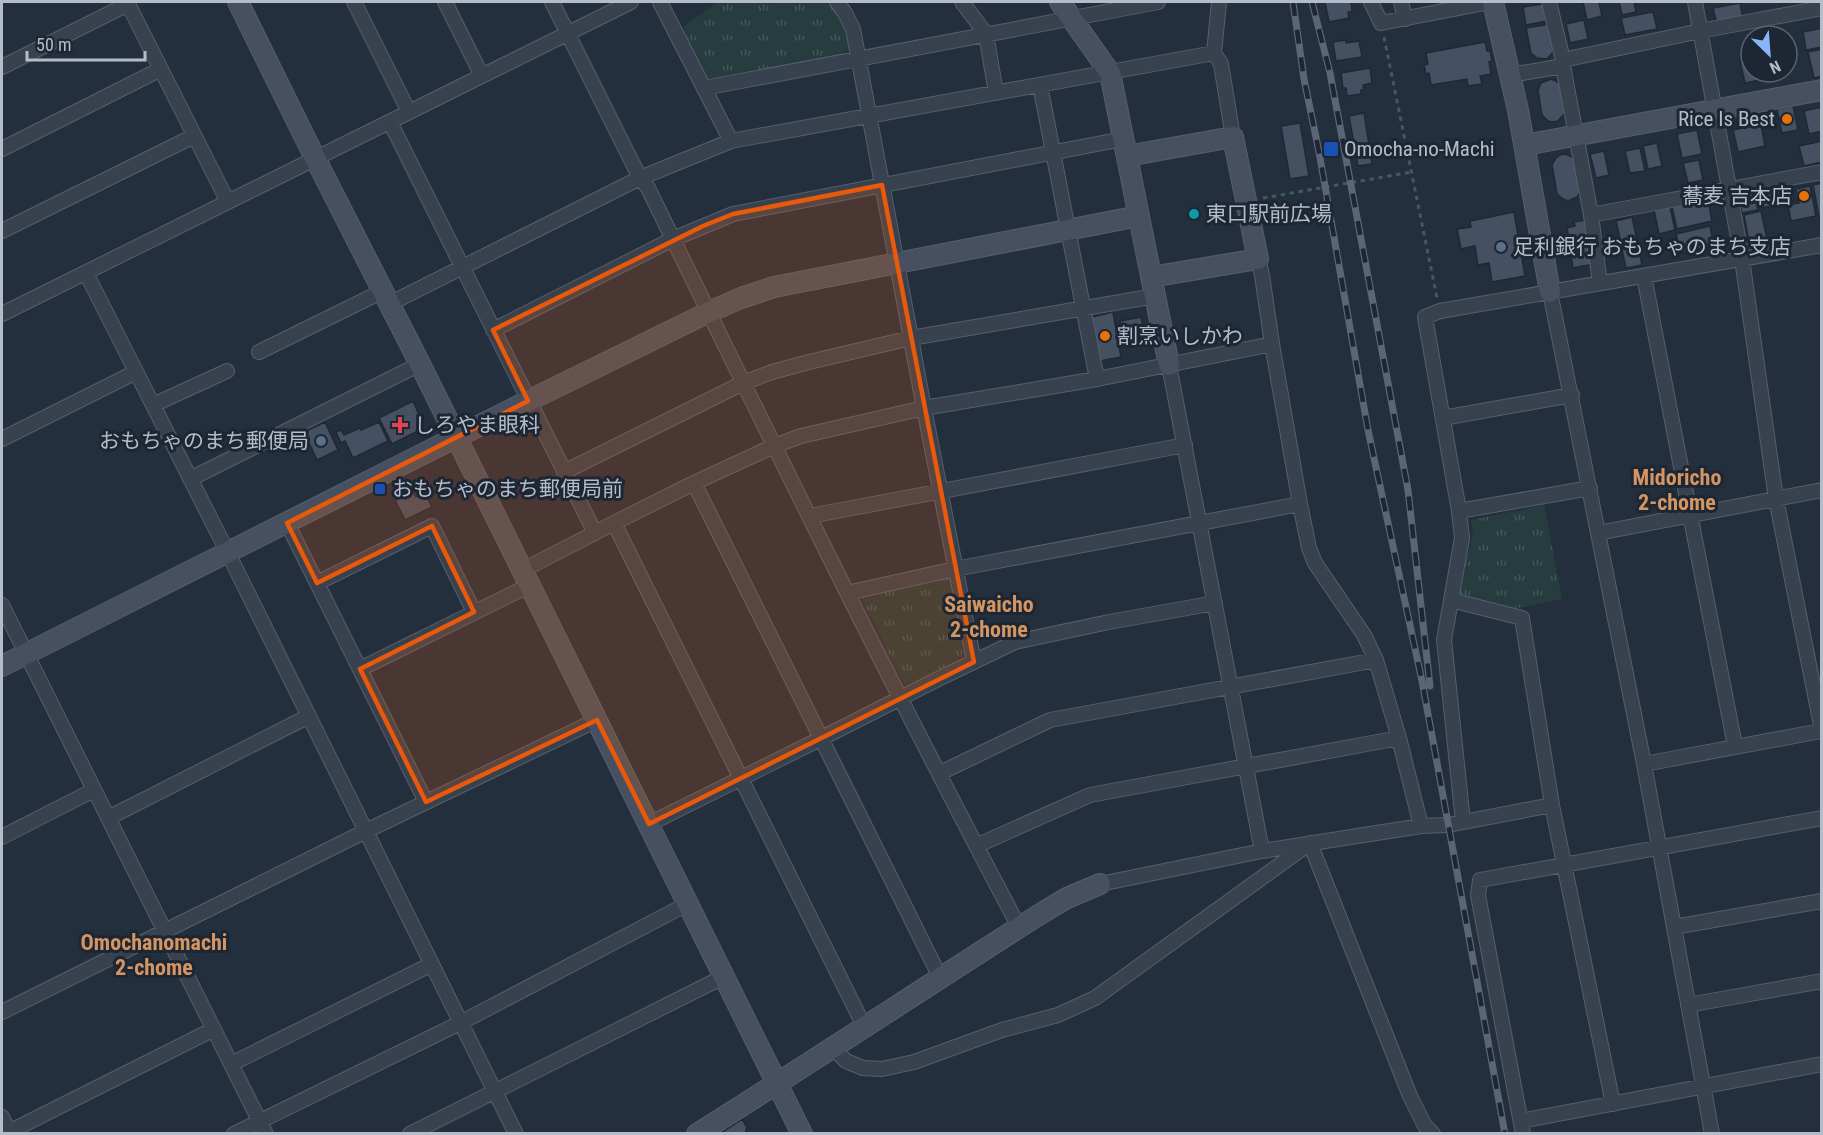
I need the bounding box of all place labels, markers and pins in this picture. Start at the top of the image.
place label: Rice Is Best [1678,107,1775,131]
marker: Rice Is Best [1780,112,1794,126]
place label: Omocha-no-Machi [1344,137,1495,161]
marker: Omocha-no-Machi [1322,140,1340,158]
place label: 蕎麦 吉本店 [1682,184,1792,208]
marker: 蕎麦 吉本店 [1797,189,1811,203]
place label: 東口駅前広場 [1206,202,1332,226]
marker: 東口駅前広場 [1187,207,1201,221]
place label: 足利銀行 おもちゃのまち支店 [1513,235,1791,259]
marker: 足利銀行 おもちゃのまち支店 [1494,240,1508,254]
place label: 割烹いしかわ [1117,324,1243,348]
marker: 割烹いしかわ [1098,329,1112,343]
place label: しろやま眼科 [414,413,540,437]
marker: しろやま眼科 [391,416,409,434]
place label: おもちゃのまち郵便局 [99,429,309,453]
marker: おもちゃのまち郵便局 [314,434,328,448]
place label: おもちゃのまち郵便局前 [392,477,623,501]
marker: おもちゃのまち郵便局前 [373,482,387,496]

